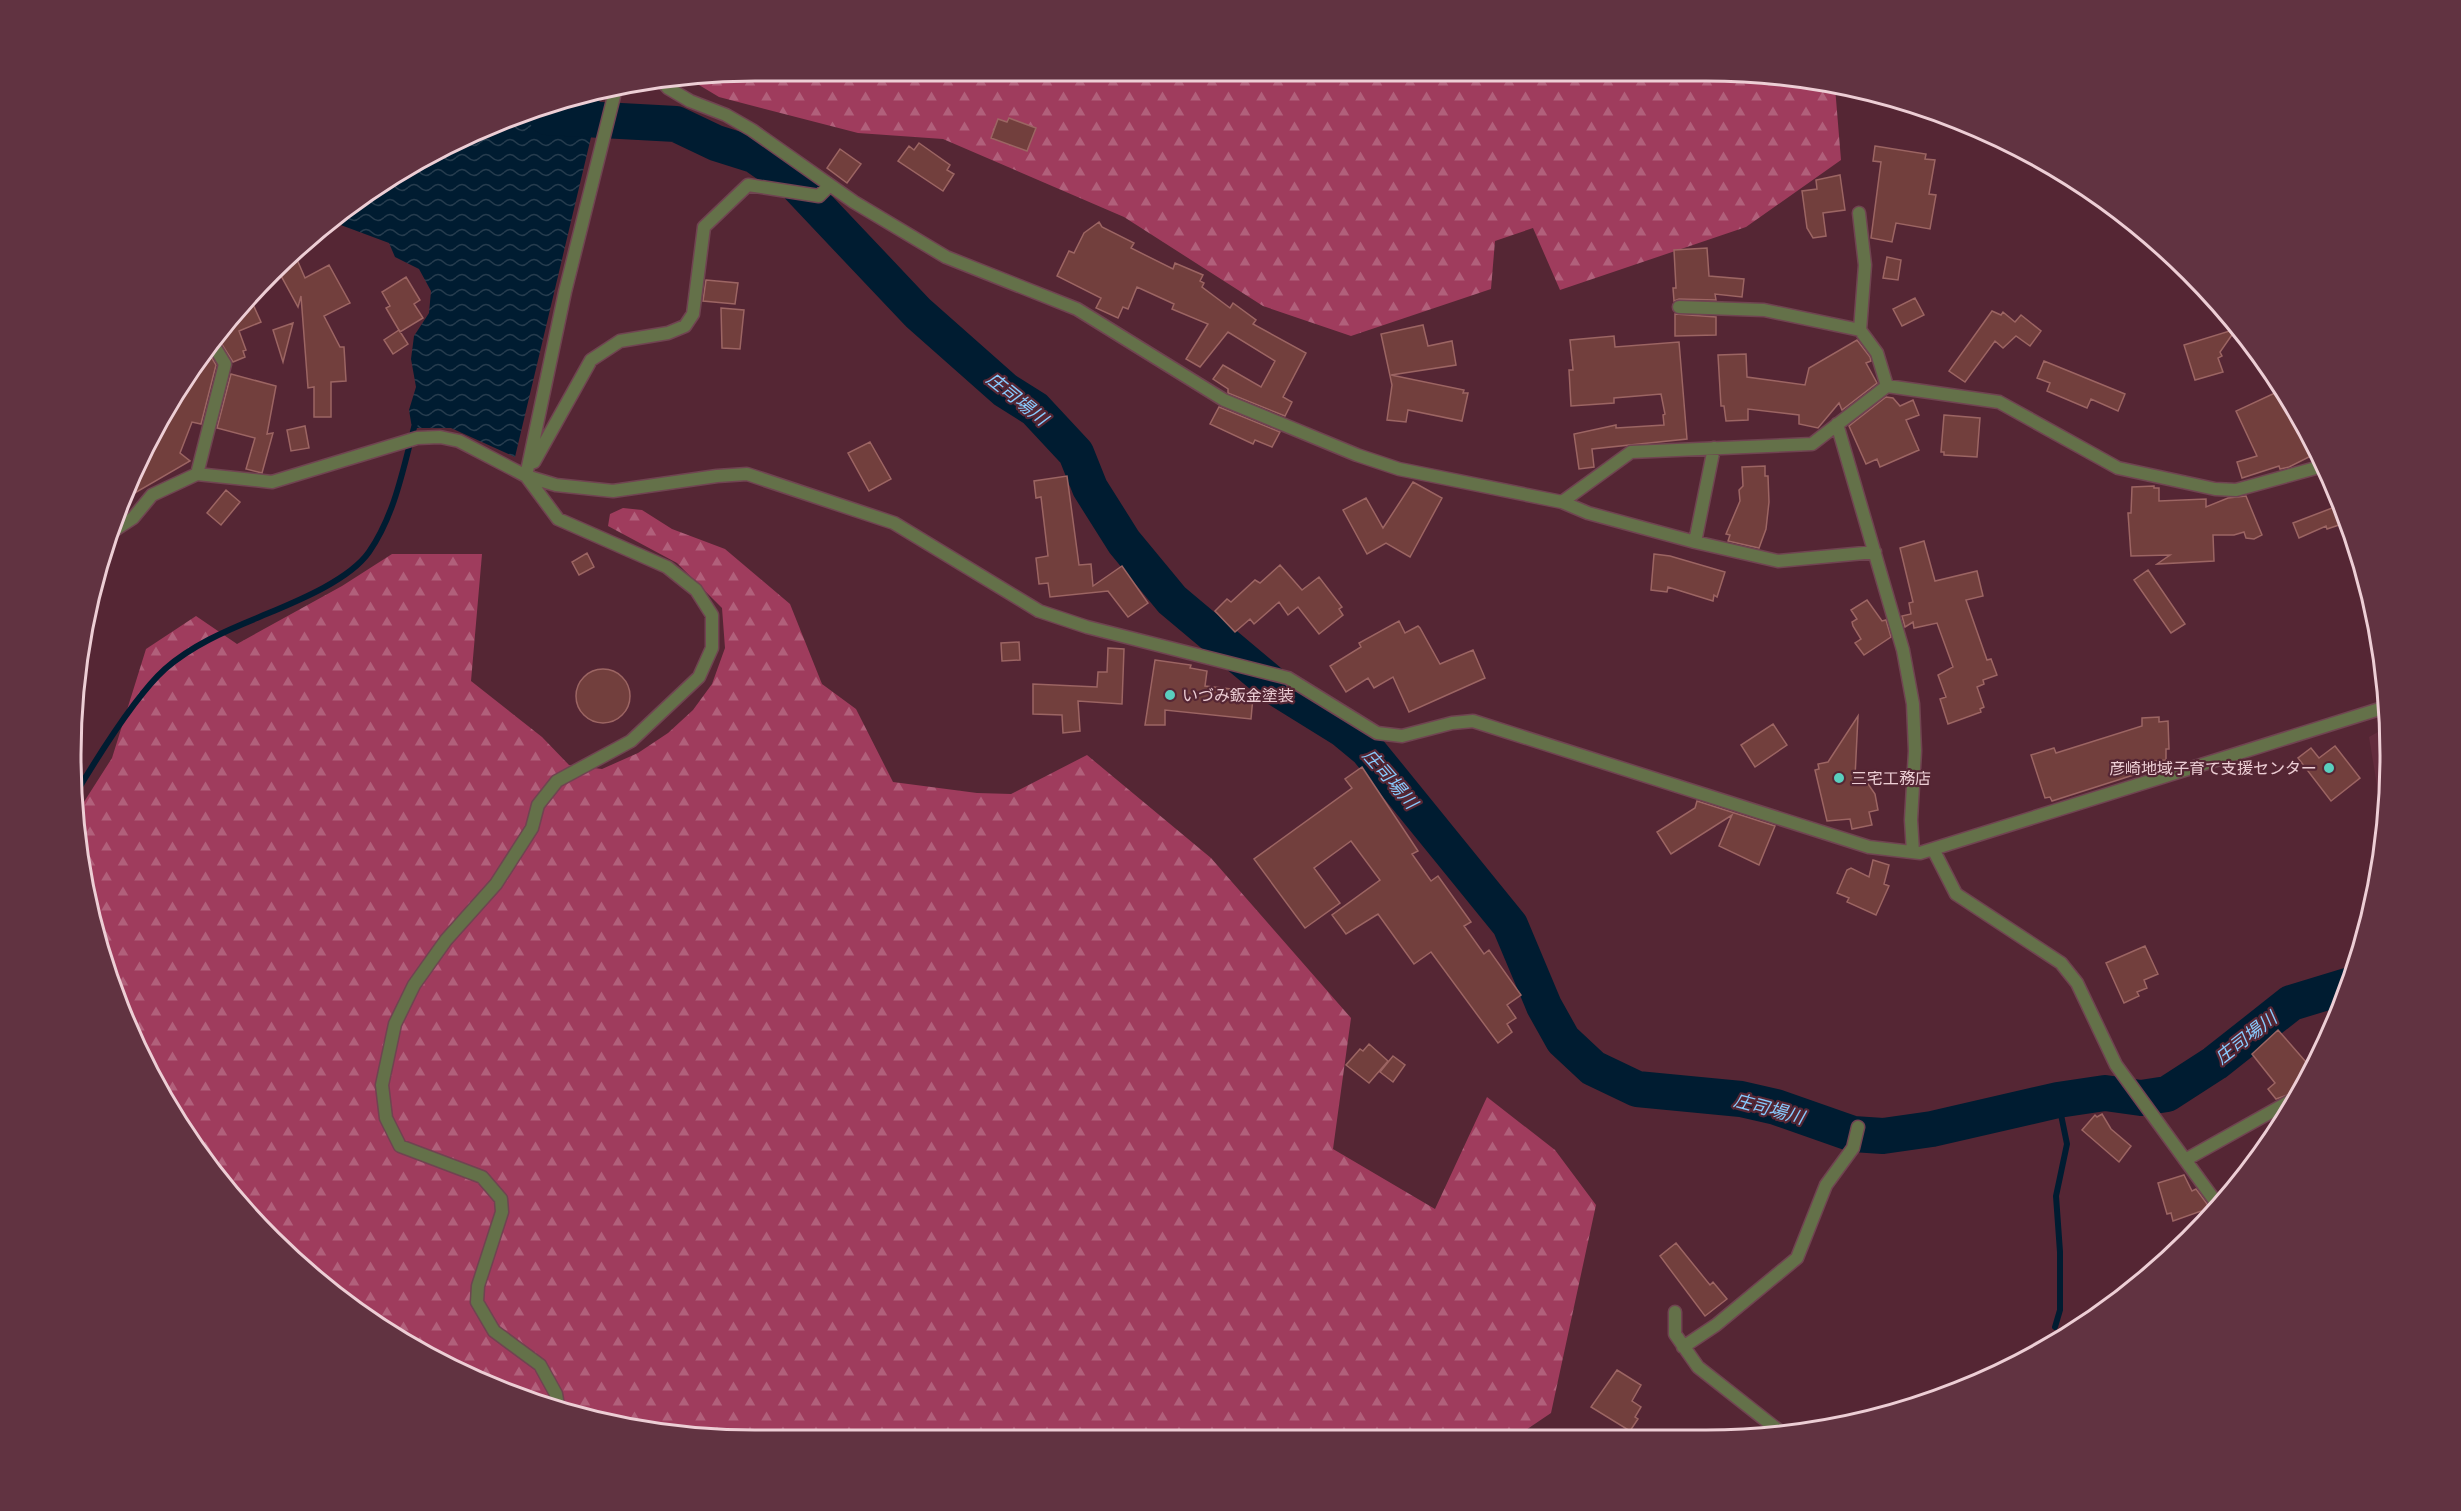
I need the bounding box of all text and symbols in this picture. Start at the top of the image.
water label: 庄司場川 [982,368,1053,431]
place label: いづみ鈑金塗装 [1182,686,1294,705]
marker: いづみ鈑金塗装 [1163,688,1177,702]
water label: 庄司場川 [1358,745,1423,815]
place label: 彦崎地域子育て支援センター [2109,759,2317,778]
marker: 彦崎地域子育て支援センター [2322,761,2336,775]
place label: 三宅工務店 [1851,769,1931,788]
marker: 三宅工務店 [1832,771,1846,785]
water label: 庄司場川 [2211,1006,2283,1069]
water label: 庄司場川 [1731,1089,1809,1129]

